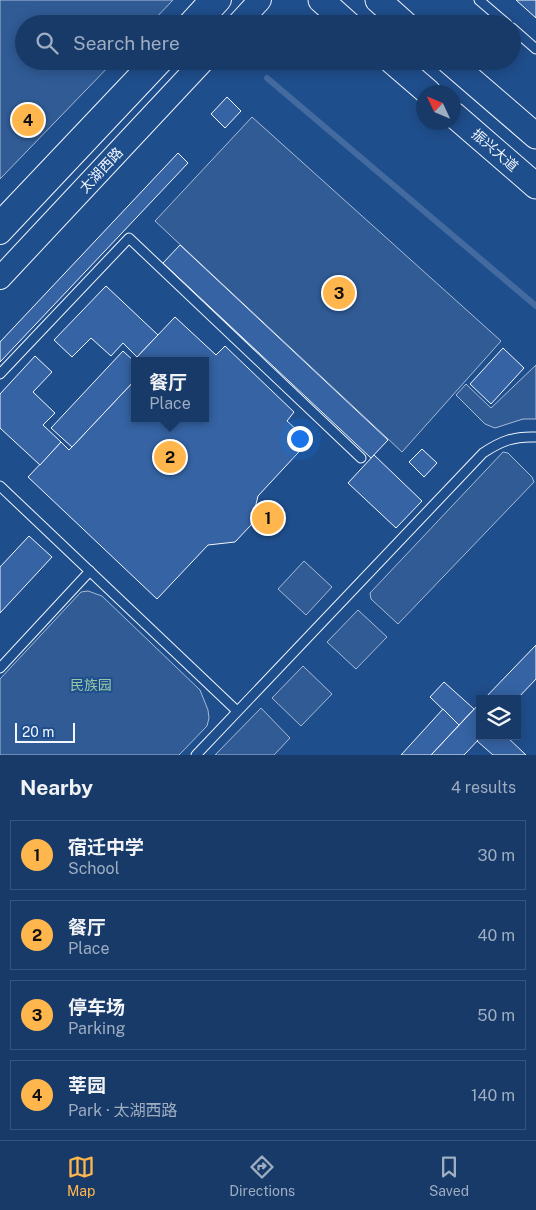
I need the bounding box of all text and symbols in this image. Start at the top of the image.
search box [15,15,521,70]
icon: search [33,29,61,57]
text: Search here [73,32,180,54]
north arrow [416,85,461,130]
pin: 4 [12,101,44,139]
street label: 振兴大道 [469,126,521,174]
street label: 太湖西路 [76,144,126,196]
pin: 3 [323,274,355,312]
popup [131,357,209,422]
text: 餐厅 [149,371,187,393]
text: Place [149,394,191,413]
your location [287,426,313,452]
pin: 2 [154,438,186,476]
pin: 1 [252,499,284,537]
park label: 民族园 [70,677,112,693]
map controls [476,695,521,740]
button: layers [476,695,521,740]
scale bar [15,720,75,743]
text: 20 m [22,724,54,740]
text: Nearby [20,775,93,800]
text: 4 results [451,778,516,797]
text: 宿迁中学 [68,836,144,858]
text: 1 [34,846,40,865]
text: 30 m [478,846,515,865]
text: School [68,859,119,878]
text: 餐厅 [68,916,106,938]
text: 2 [32,926,42,945]
text: 40 m [477,926,515,945]
text: Place [68,939,110,958]
text: 停车场 [68,996,125,1018]
text: 3 [32,1006,42,1025]
text: 50 m [477,1006,515,1025]
text: Parking [68,1019,125,1038]
text: 莘园 [68,1074,106,1096]
text: 4 [32,1086,42,1105]
text: 140 m [471,1086,515,1105]
text: Park · 太湖西路 [68,1101,177,1120]
tab: Map [67,1153,95,1199]
tab: Directions [229,1153,295,1199]
tab: Saved [429,1153,469,1199]

